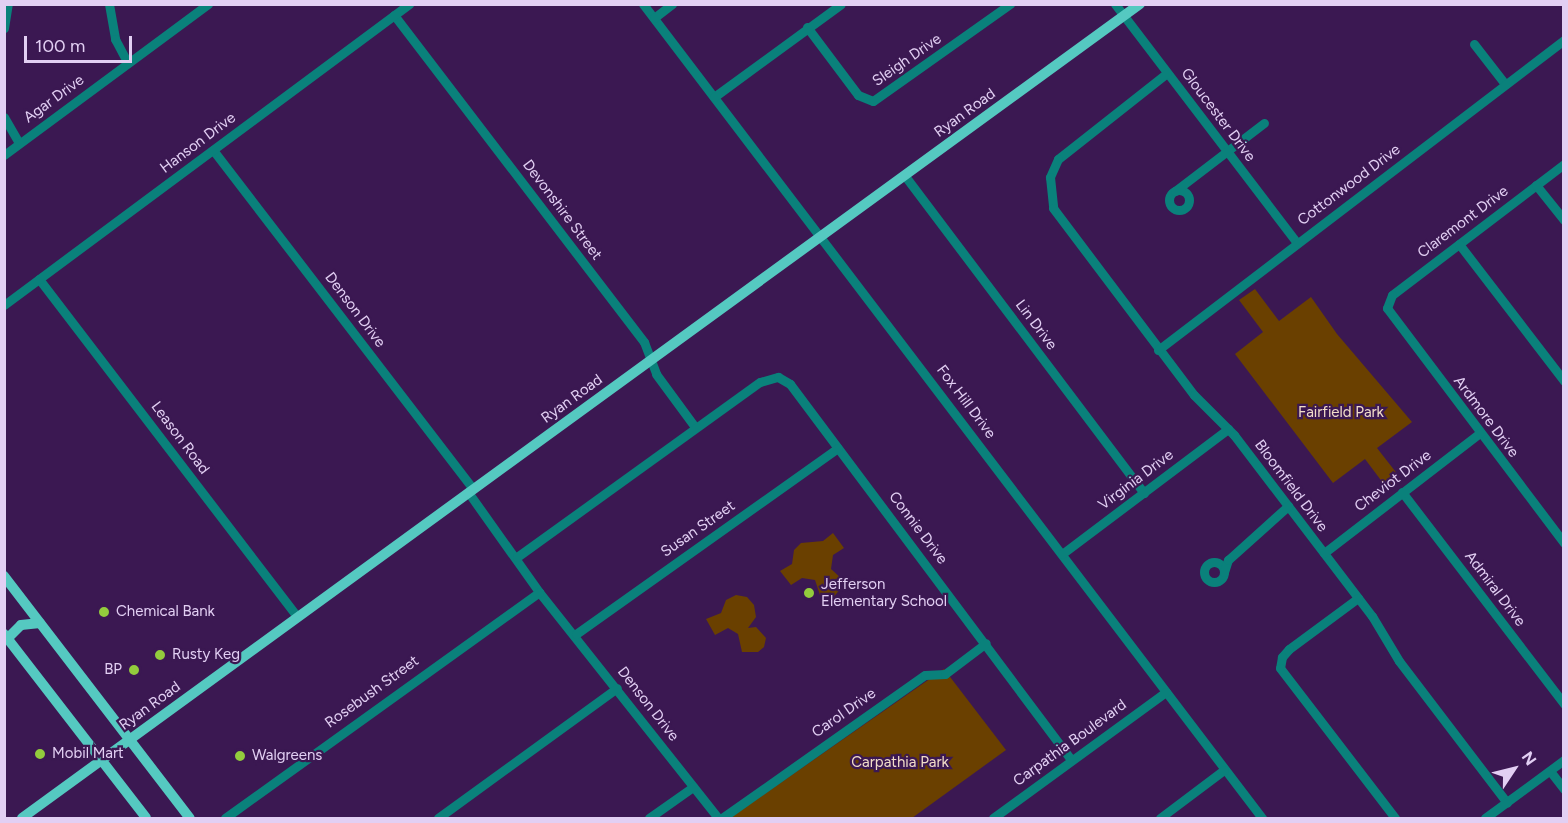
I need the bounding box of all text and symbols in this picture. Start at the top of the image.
scale bar [27,24,135,62]
street label: Sleigh Drive [869,30,945,90]
text: 100 m [35,35,85,57]
street label: Gloucester Drive [1177,65,1259,165]
street label: Agar Drive [20,71,88,127]
street label: Ryan Road [931,85,999,141]
street label: Hanson Drive [157,109,239,177]
street label: Cottonwood Drive [1294,141,1404,229]
street label: Devonshire Street [518,156,606,264]
street label: Claremont Drive [1414,182,1512,262]
street label: Denson Drive [321,269,389,351]
street label: Lin Drive [1011,296,1061,354]
street label: Fox Hill Drive [933,362,999,442]
street label: Ryan Road [538,371,606,427]
street label: Ardmore Drive [1450,373,1522,461]
street label: Leason Road [147,398,213,478]
park label: Fairfield Park [1298,404,1384,422]
street label: Bloomfield Drive [1251,437,1331,535]
street label: Virginia Drive [1095,446,1177,514]
street label: Cheviot Drive [1351,446,1435,516]
street label: Connie Drive [885,488,951,568]
street label: Susan Street [657,497,739,561]
street label: Admiral Drive [1461,548,1529,630]
place label: Jefferson Elementary School [821,575,947,610]
marker: Jefferson Elementary School [802,586,816,600]
place label: Chemical Bank [116,603,215,621]
marker: Chemical Bank [97,605,111,619]
place label: Rusty Keg [172,646,240,664]
marker: Rusty Keg [153,648,167,662]
street label: Rosebush Street [322,652,422,732]
place label: BP [104,661,122,679]
marker: BP [127,663,141,677]
street label: Denson Drive [613,663,683,745]
street label: Ryan Road [116,678,184,734]
street label: Carol Drive [809,684,879,742]
street label: Carpathia Boulevard [1010,696,1130,790]
north arrow [1484,739,1544,799]
place label: Mobil Mart [52,745,124,763]
marker: Mobil Mart [33,747,47,761]
place label: Walgreens [252,747,322,765]
text: N [1518,748,1540,769]
marker: Walgreens [233,749,247,763]
park label: Carpathia Park [851,754,949,772]

